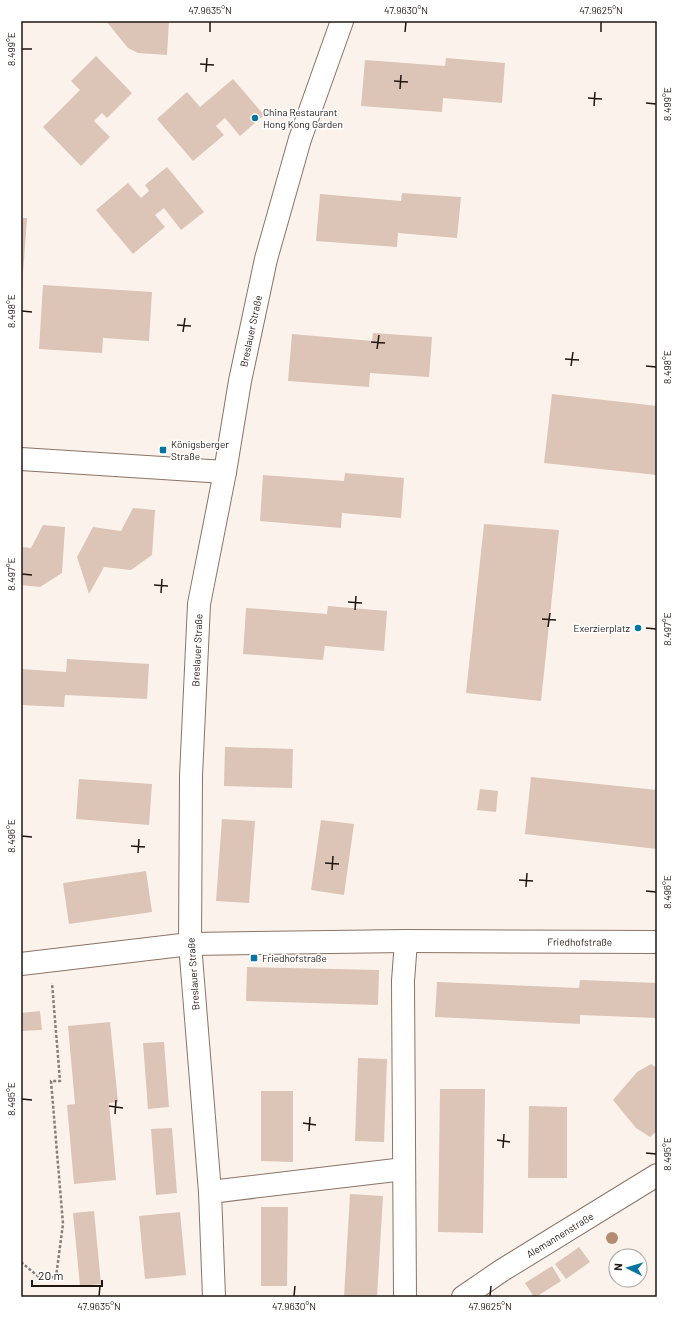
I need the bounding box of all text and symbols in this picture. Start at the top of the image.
text: 47.9635°N [188,4,232,16]
text: 47.9630°N [384,4,428,16]
text: 47.9625°N [579,4,623,16]
text: 8.499°E [5,32,17,66]
text: 8.499°E [661,87,673,121]
place label: China Restaurant Hong Kong Garden [263,106,343,130]
marker: China Restaurant Hong Kong Garden [250,113,260,123]
text: 8.498°E [5,294,17,328]
street label: Breslauer Straße [237,294,264,368]
text: 8.498°E [661,350,673,384]
place label: Königsberger Straße [171,438,229,462]
marker: Königsberger Straße [158,445,168,455]
text: 8.497°E [5,557,17,591]
text: 8.497°E [661,612,673,646]
street label: Breslauer Straße [189,613,205,687]
place label: Exerzierplatz [573,622,631,634]
marker: Exerzierplatz [633,623,643,633]
text: 8.496°E [5,819,17,853]
text: 8.496°E [661,875,673,909]
street label: Friedhofstraße [547,936,612,948]
street label: Breslauer Straße [184,937,202,1011]
place label: Friedhofstraße [262,952,327,964]
marker: Friedhofstraße [249,953,259,963]
text: 8.495°E [5,1082,17,1116]
text: 8.495°E [661,1137,673,1171]
street label: Alemannenstraße [524,1210,596,1260]
north arrow [608,1248,648,1288]
scale bar [32,1262,102,1288]
text: N [611,1263,624,1271]
text: 20 m [38,1268,64,1282]
text: 47.9635°N [77,1300,121,1312]
text: 47.9630°N [272,1300,316,1312]
text: 47.9625°N [468,1300,512,1312]

